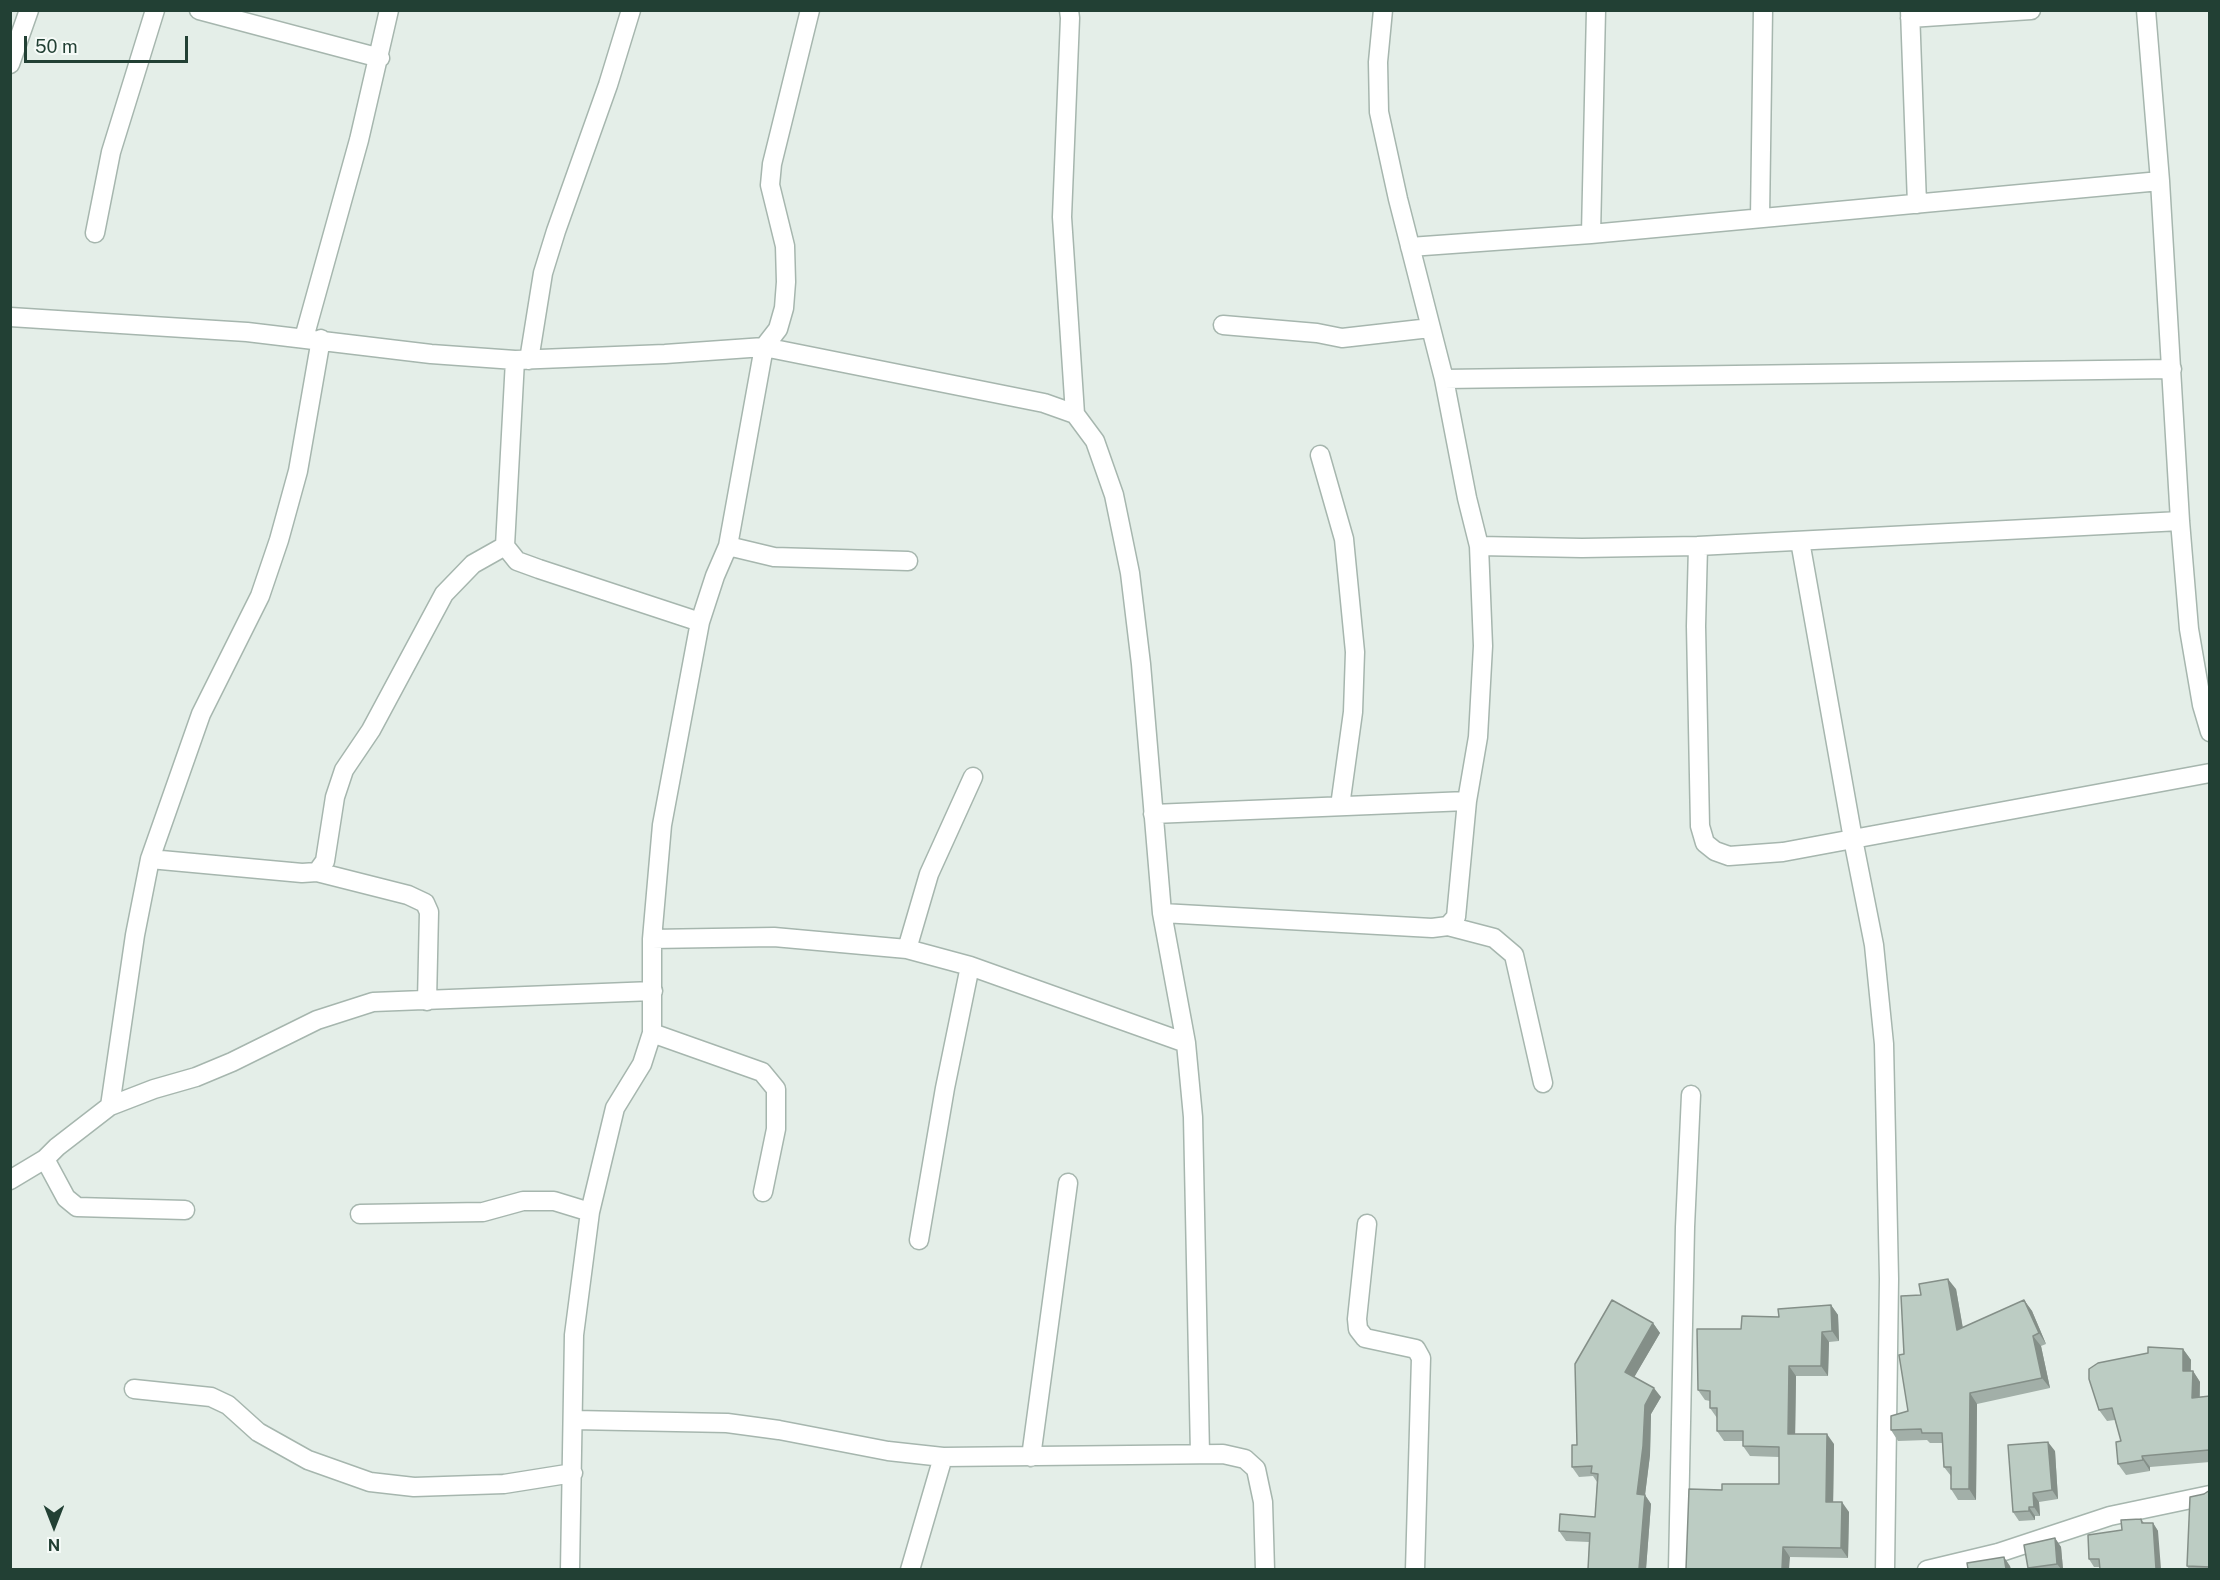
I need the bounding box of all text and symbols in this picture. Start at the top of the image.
scale bar [27,24,190,62]
text: 50 m [35,36,78,57]
north arrow [24,1496,84,1556]
text: N [48,1535,60,1554]

